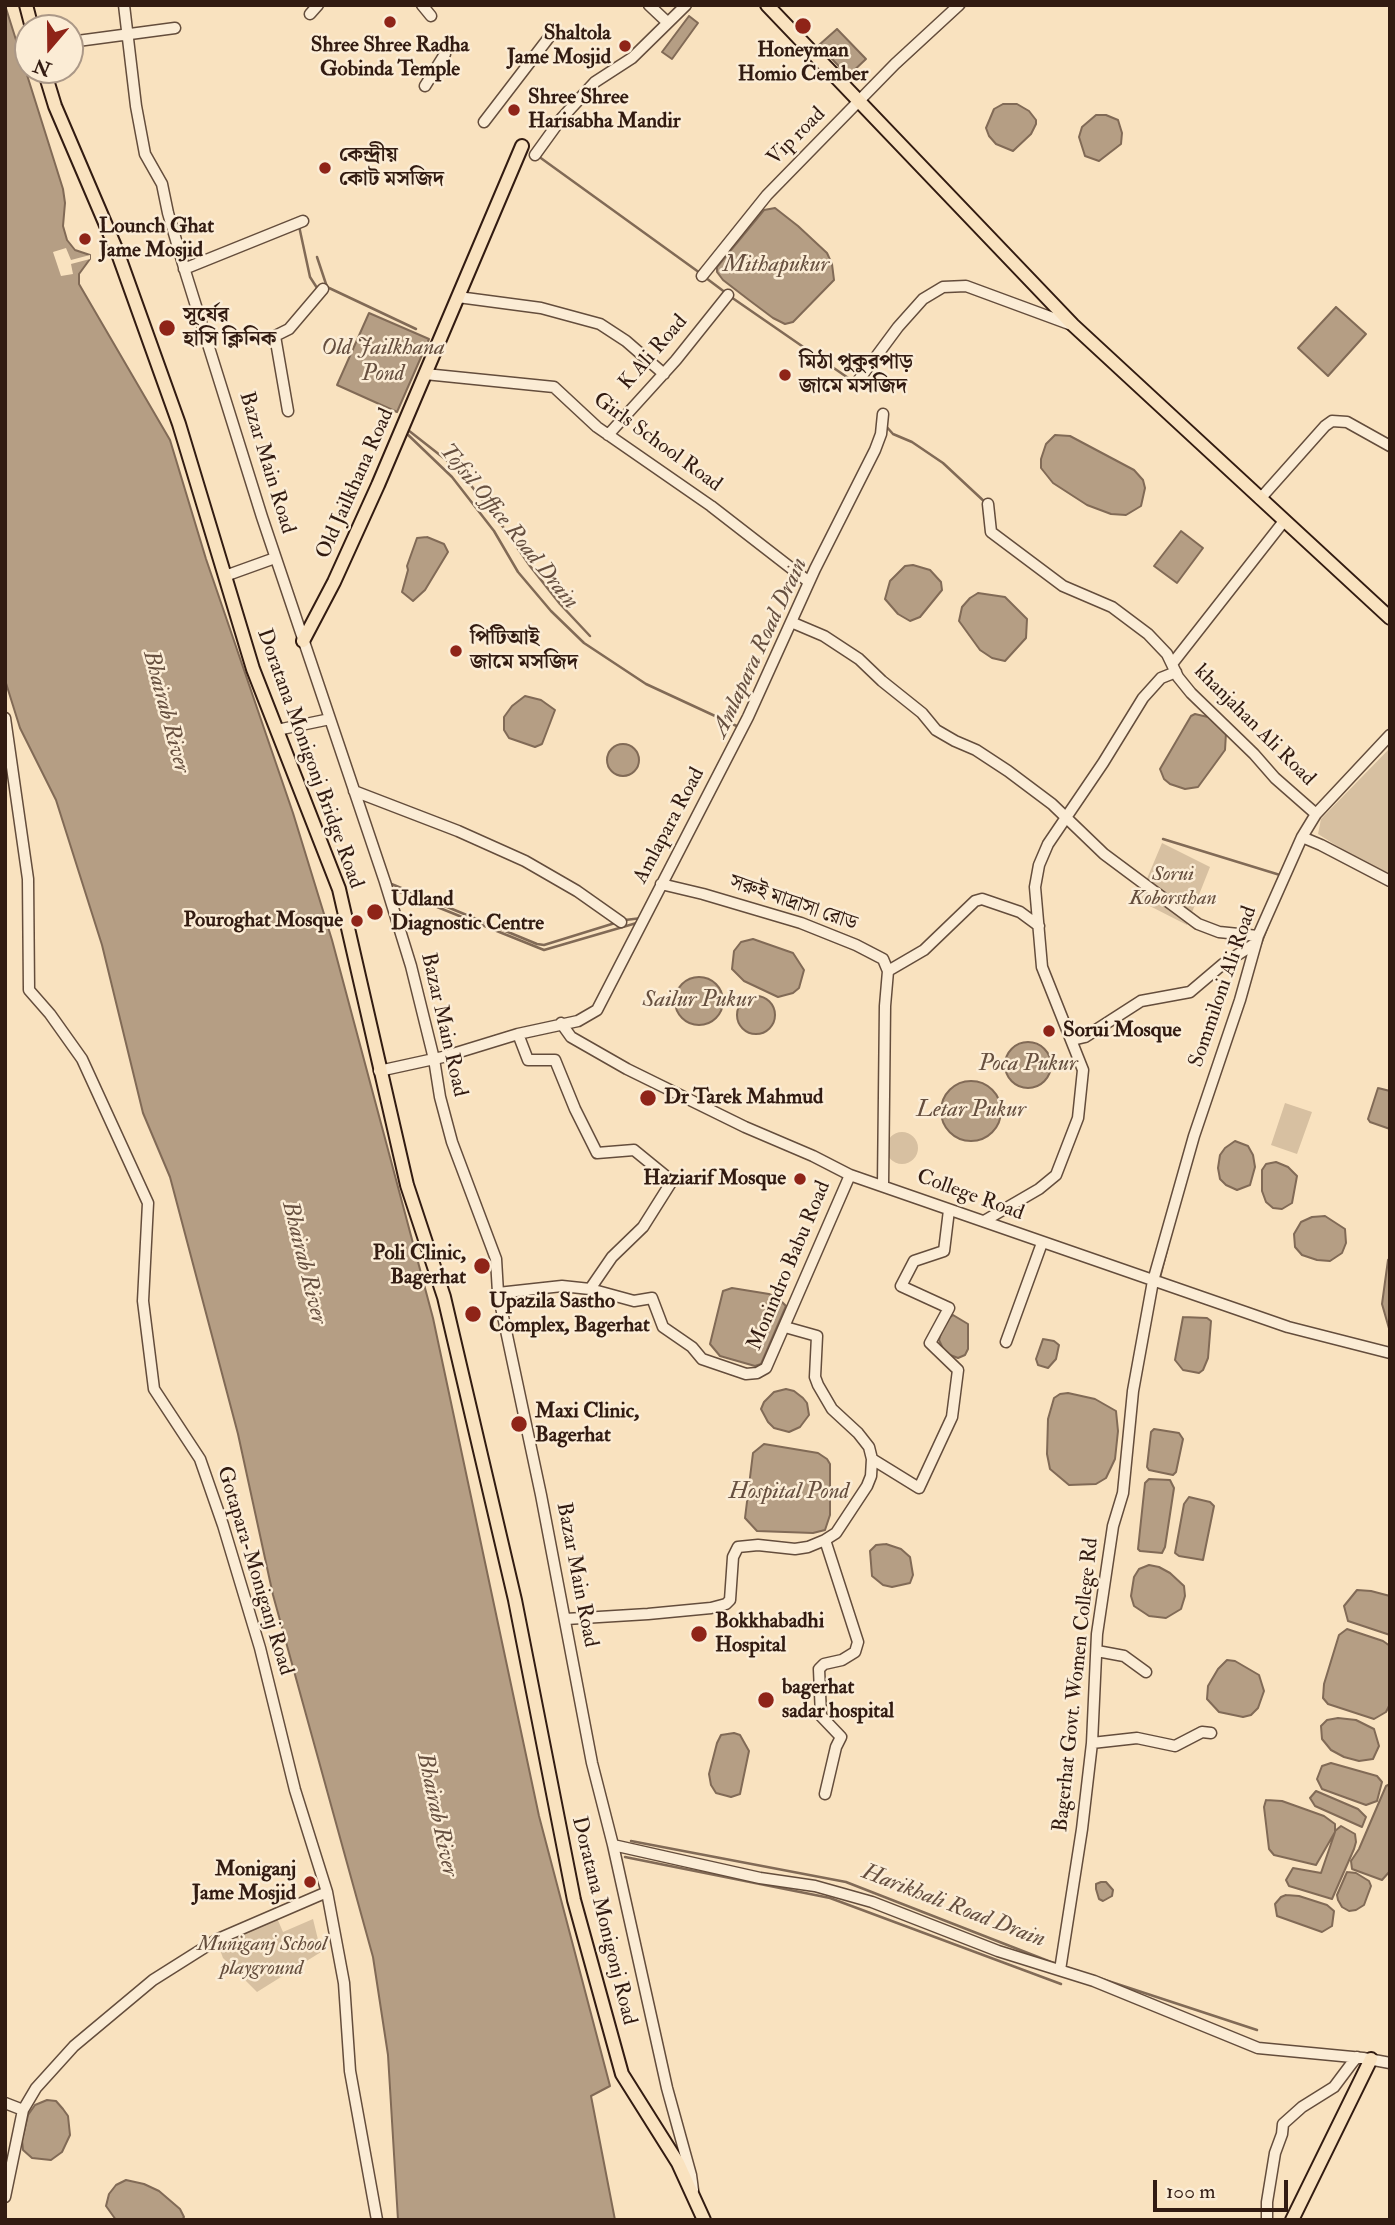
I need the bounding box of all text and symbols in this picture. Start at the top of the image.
north arrow [14,14,84,84]
marker: Shree Shree Radha Gobinda Temple [382,14,398,30]
marker: Honeyman Homio Cember [793,16,813,36]
place label: Shaltola Jame Mosjid [507,21,611,71]
place label: Shree Shree Radha Gobinda Temple [311,33,469,83]
marker: Shaltola Jame Mosjid [617,38,633,54]
place label: Honeyman Homio Cember [738,38,868,88]
text: N [30,53,55,81]
place label: Shree Shree Harisabha Mandir [528,85,681,135]
marker: Shree Shree Harisabha Mandir [506,102,522,118]
street label: Vip road [763,103,831,171]
place label: কেন্দ্রীয় কোট মসজিদ [339,143,444,193]
marker: কেন্দ্রীয় কোট মসজিদ [317,160,333,176]
place label: Lounch Ghat Jame Mosjid [99,214,214,264]
marker: Lounch Ghat Jame Mosjid [77,231,93,247]
water label: Mithapukur [723,252,829,280]
place label: সূর্যের হাসি ক্লিনিক [183,303,276,353]
street label: K Ali Road [614,310,694,396]
marker: সূর্যের হাসি ক্লিনিক [157,318,177,338]
water label: Old Jailkhana Pond [321,335,445,389]
place label: মিঠা পুকুরপাড় জামে মসজিদ [799,350,913,400]
marker: মিঠা পুকুরপাড় জামে মসজিদ [777,367,793,383]
street label: Girls School Road [588,388,726,498]
street label: Bazar Main Road [232,389,300,537]
street label: Old Jailkhana Road [312,405,400,563]
water label: Tofsil Office Road Drain [433,439,583,615]
water label: Amlapara Road Drain [707,554,815,742]
street label: Doratana Monigonj Bridge Road [250,626,368,892]
place label: পিটিআই জামে মসজিদ [470,626,578,676]
marker: পিটিআই জামে মসজিদ [448,643,464,659]
water label: Bhairab River [135,648,195,776]
street label: khanjahan Ali Road [1188,660,1320,792]
street label: Amlapara Road [629,764,711,888]
park label: Sorui Koborsthan [1129,862,1217,912]
street label: সরুই মাদ্রাসা রোড [726,870,860,938]
place label: Udland Diagnostic Centre [391,887,544,937]
marker: Udland Diagnostic Centre [365,902,385,922]
street label: Sommiloni Ali Road [1185,903,1263,1071]
place label: Pouroghat Mosque [183,908,343,934]
marker: Pouroghat Mosque [349,913,365,929]
street label: Bazar Main Road [414,951,472,1099]
water label: Sailur Pukur [642,987,756,1015]
place label: Sorui Mosque [1063,1018,1181,1044]
marker: Sorui Mosque [1041,1023,1057,1039]
water label: Poca Pukur [978,1051,1078,1079]
place label: Dr Tarek Mahmud [664,1085,823,1111]
marker: Dr Tarek Mahmud [638,1088,658,1108]
water label: Letar Pukur [916,1097,1026,1125]
street label: College Road [913,1165,1027,1227]
place label: Haziarif Mosque [643,1166,786,1192]
marker: Haziarif Mosque [792,1171,808,1187]
street label: Monindro Babu Road [743,1177,837,1355]
water label: Bhairab River [274,1199,332,1327]
place label: Poli Clinic, Bagerhat [373,1241,466,1291]
marker: Poli Clinic, Bagerhat [472,1256,492,1276]
place label: Upazila Sastho Complex, Bagerhat [489,1289,650,1339]
marker: Upazila Sastho Complex, Bagerhat [463,1304,483,1324]
place label: Maxi Clinic, Bagerhat [535,1399,639,1449]
marker: Maxi Clinic, Bagerhat [509,1414,529,1434]
street label: Gotapara-Moniganj Road [210,1463,298,1679]
water label: Hospital Pond [729,1479,849,1507]
street label: Bazar Main Road [550,1500,602,1650]
street label: Bagerhat Govt. Women College Rd [1049,1537,1105,1833]
place label: Bokkhabadhi Hospital [715,1609,824,1659]
marker: Bokkhabadhi Hospital [689,1624,709,1644]
place label: bagerhat sadar hospital [782,1675,894,1725]
marker: bagerhat sadar hospital [756,1690,776,1710]
water label: Bhairab River [409,1751,463,1879]
street label: Doratana Monigonj Road [565,1814,641,2028]
place label: Moniganj Jame Mosjid [192,1857,296,1907]
water label: Harikhali Road Drain [857,1859,1049,1955]
marker: Moniganj Jame Mosjid [302,1874,318,1890]
park label: Muniganj School playground [197,1932,327,1982]
scale bar [1157,2166,1292,2210]
text: 100 m [1166,2178,1216,2205]

